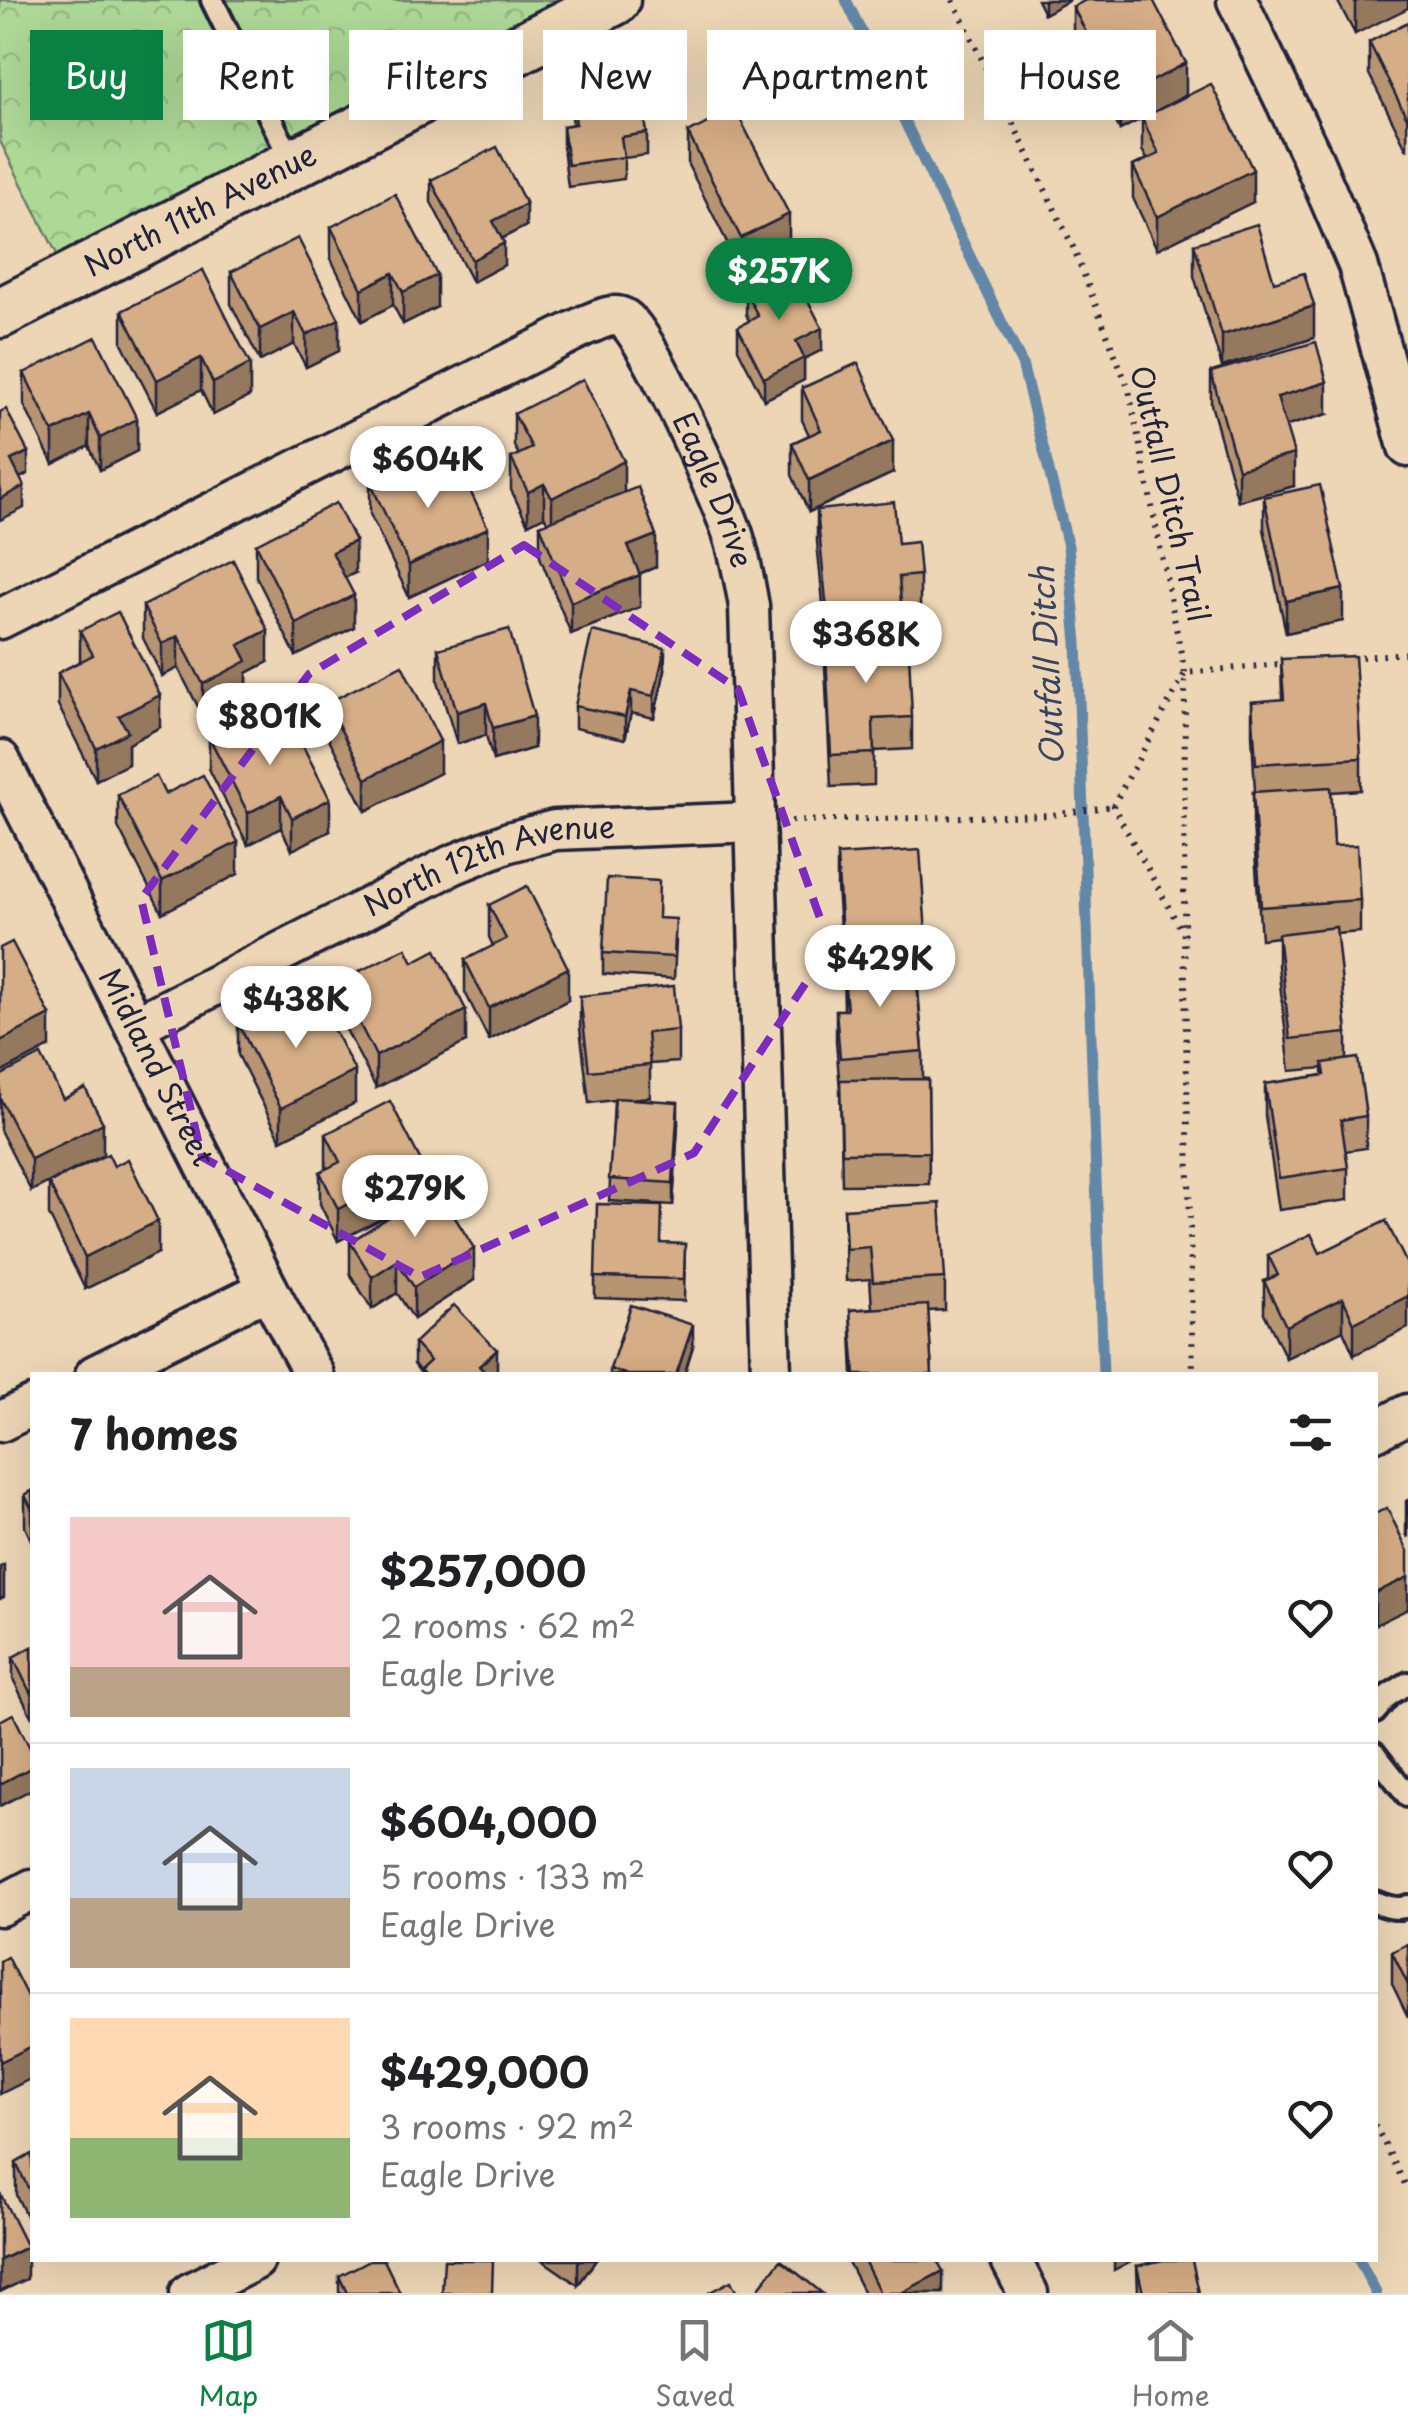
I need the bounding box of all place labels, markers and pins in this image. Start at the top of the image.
pin: $257K [709,238,849,323]
pin: $604K [358,426,498,511]
pin: $368K [796,601,936,686]
pin: $801K [200,683,340,768]
pin: $429K [810,925,950,1010]
pin: $438K [226,966,366,1051]
pin: $279K [345,1155,485,1240]

